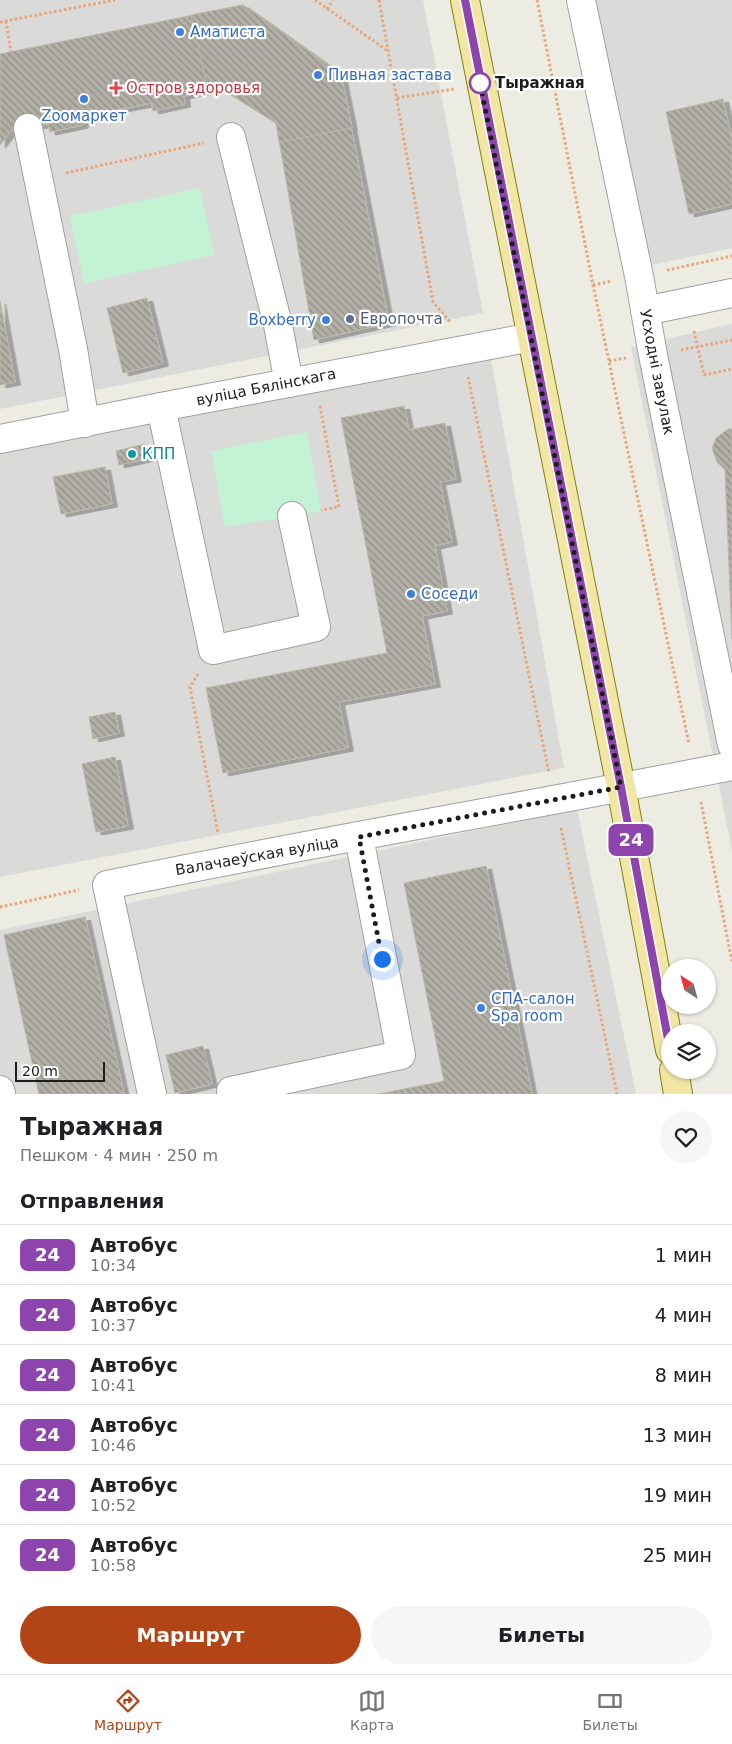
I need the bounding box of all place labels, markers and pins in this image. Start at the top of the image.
place label: Аматиста [190,23,265,41]
marker: Аматиста [174,26,186,38]
place label: Пивная застава [328,66,452,84]
marker: Пивная застава [312,69,324,81]
marker: Тыражная [469,72,491,94]
place label: Тыражная [495,74,585,92]
place label: Остров здоровья [126,79,260,97]
marker: Остров здоровья [110,82,122,94]
marker: Zooмаркет [78,93,90,105]
place label: Zooмаркет [41,107,127,125]
place label: Европочта [360,310,443,328]
place label: Boxberry [248,311,316,329]
marker: Европочта [344,313,356,325]
marker: Boxberry [320,314,332,326]
place label: КПП [142,445,175,463]
marker: КПП [126,448,138,460]
place label: Соседи [421,585,478,603]
marker: Соседи [405,588,417,600]
place label: СПА-салон Spa room [491,990,574,1025]
marker: СПА-салон Spa room [475,1002,487,1014]

